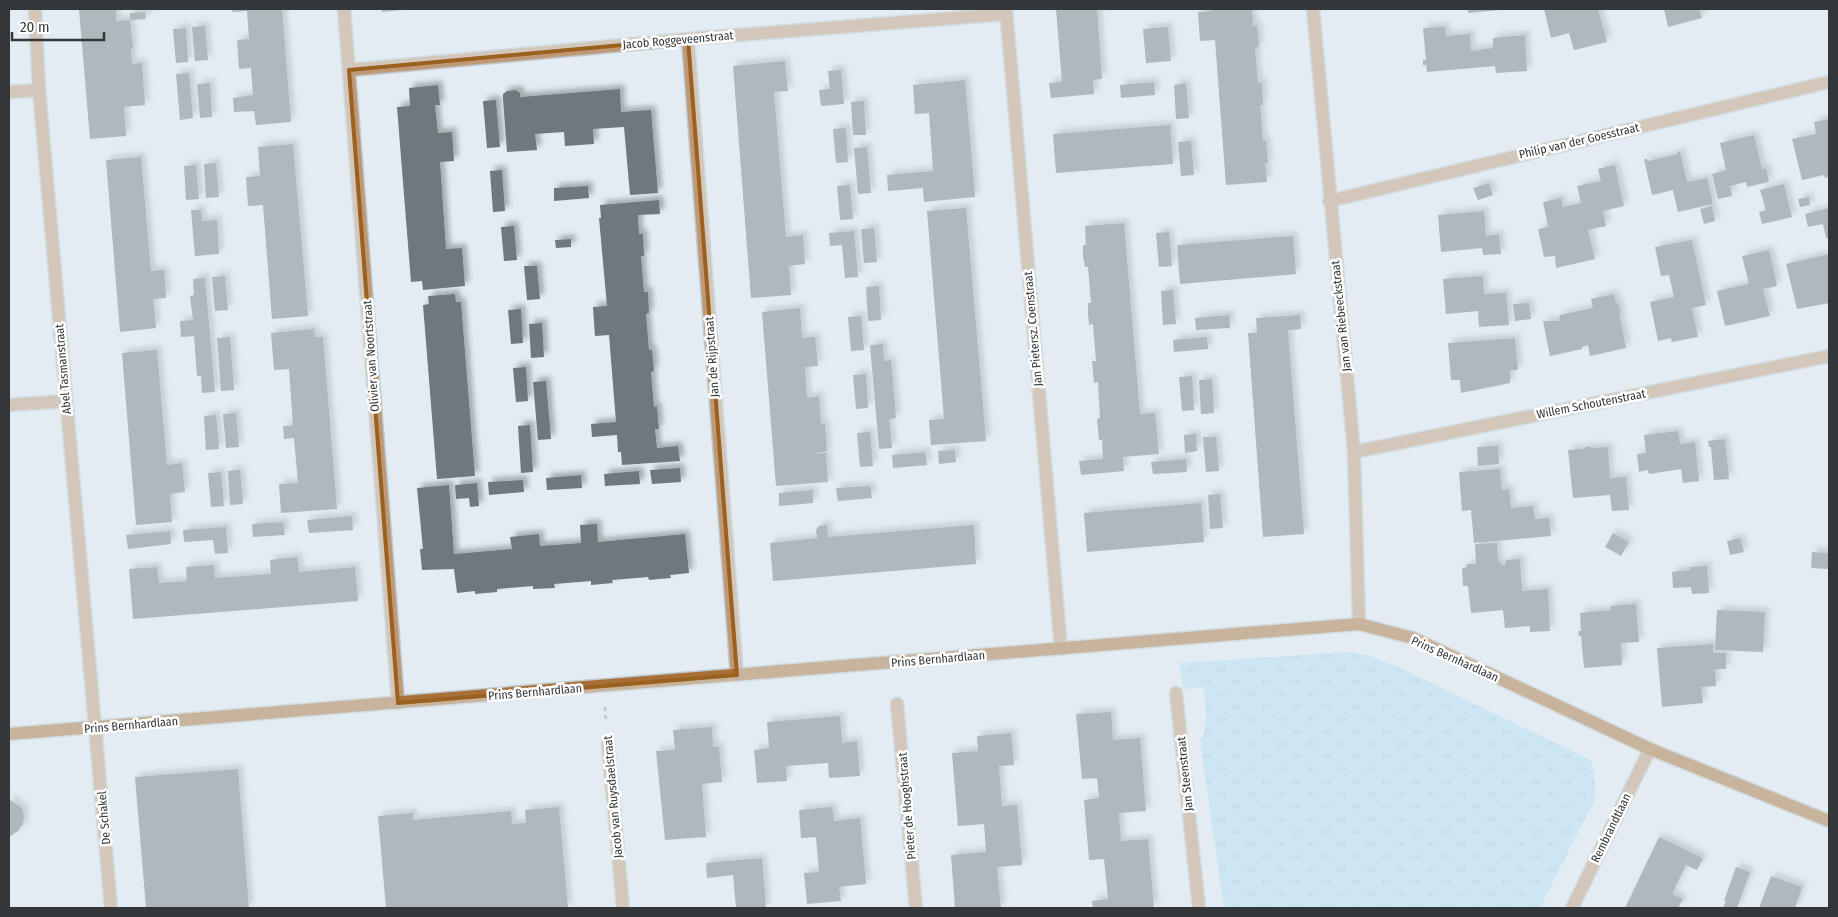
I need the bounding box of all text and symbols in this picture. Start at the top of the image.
scale bar [12,10,105,42]
text: 20 m [20,18,50,36]
street label: Jacob Roggeveenstraat [622,28,734,52]
street label: Philip van der Goesstraat [1518,120,1641,162]
street label: Jan van Riebeeckstraat [1328,260,1354,372]
street label: Jan Pietersz. Coenstraat [1021,271,1045,387]
street label: Olivier van Noortstraat [360,300,382,412]
street label: Jan de Rijpstraat [702,316,722,398]
street label: Abel Tasmanstraat [52,323,74,415]
street label: Willem Schoutenstraat [1535,387,1647,421]
street label: Prins Bernhardlaan [1409,633,1501,685]
street label: Prins Bernhardlaan [890,648,986,670]
street label: Prins Bernhardlaan [487,681,583,703]
street label: Prins Bernhardlaan [83,714,179,736]
street label: Jacob van Ruysdaelstraat [601,735,625,859]
street label: Jan Steenstraat [1174,736,1196,812]
street label: Pieter de Hooghstraat [895,752,919,860]
street label: De Schakel [95,791,113,845]
street label: Rembrandtlaan [1588,791,1634,865]

